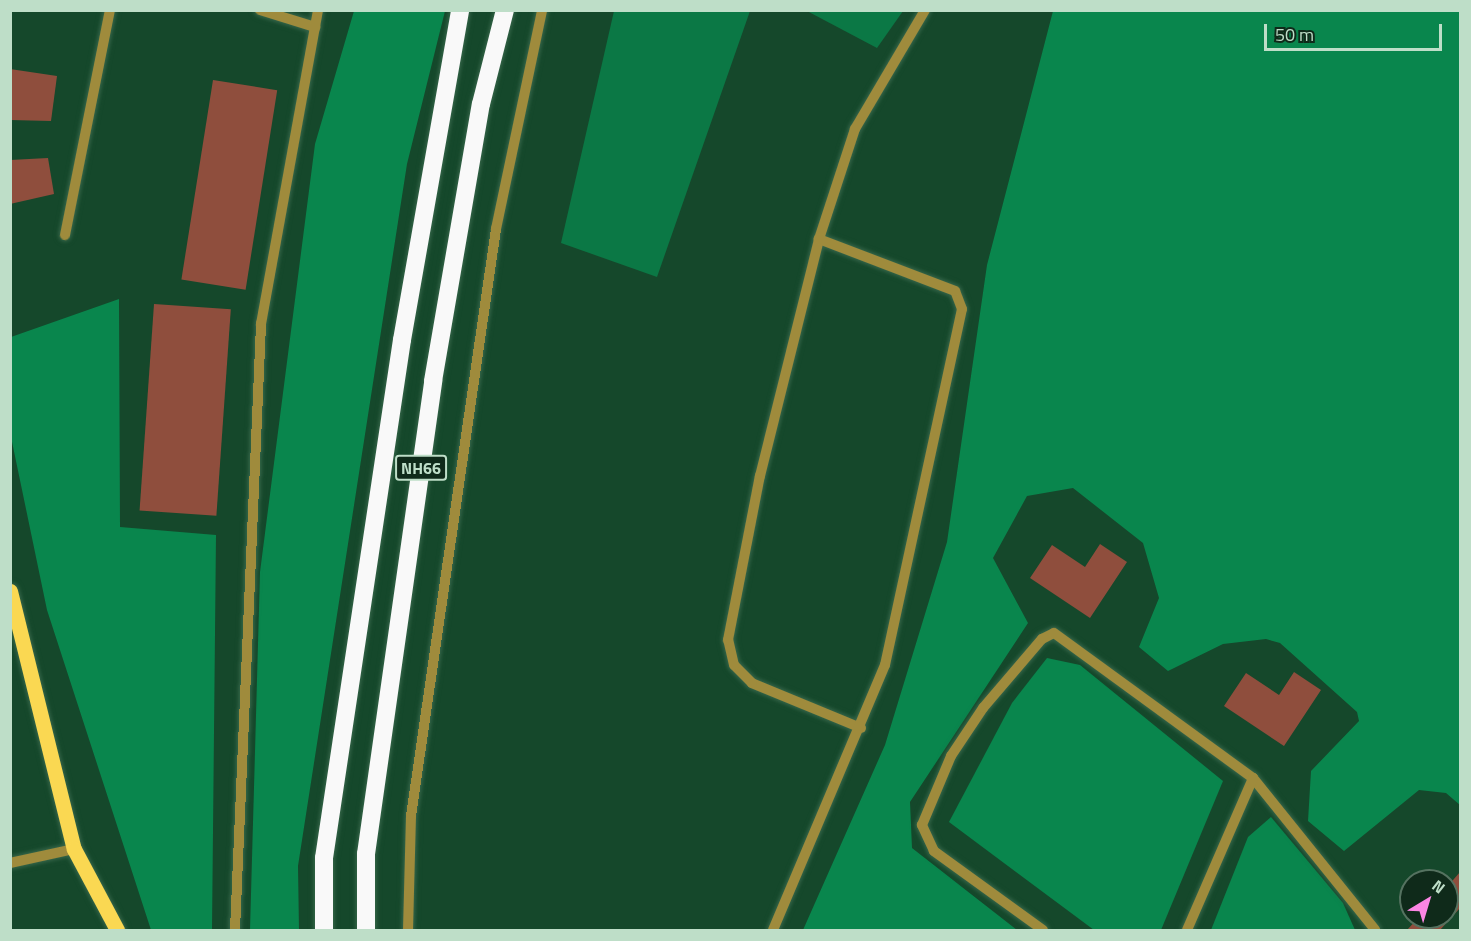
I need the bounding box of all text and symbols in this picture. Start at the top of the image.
scale bar [1267,12,1446,50]
text: 50 m [1275,21,1314,48]
road number: NH66 [394,455,448,481]
north arrow [1399,869,1459,929]
text: N [1427,874,1451,899]

